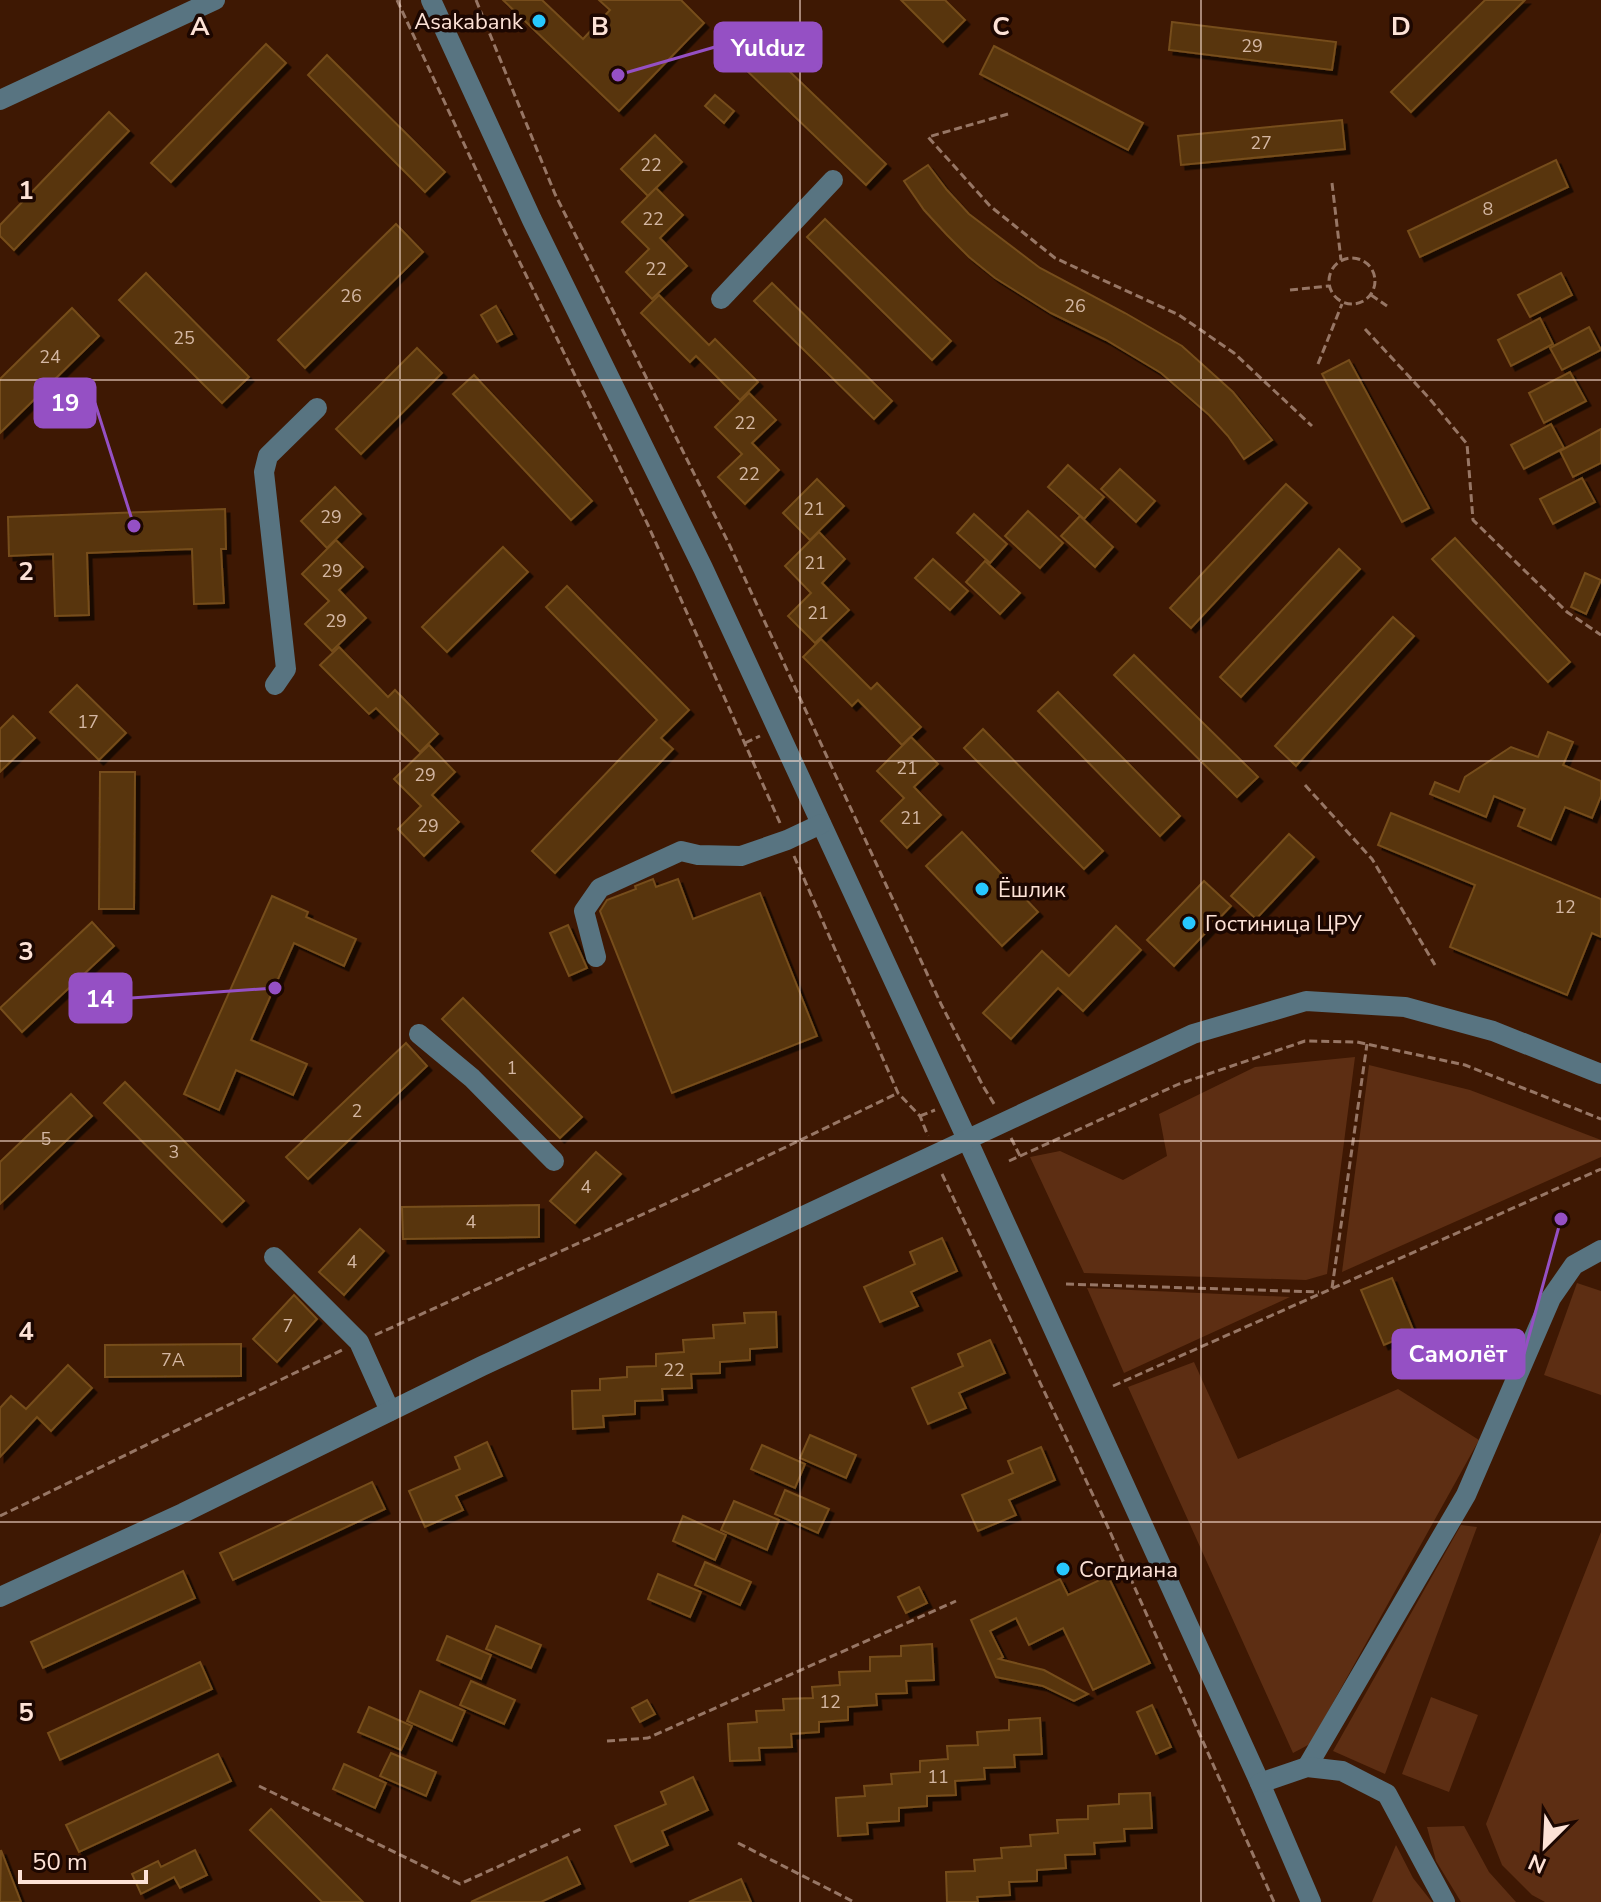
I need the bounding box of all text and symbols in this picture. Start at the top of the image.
place label: Asakabank [414,7,524,37]
text: A [190,9,210,44]
text: B [591,9,609,44]
text: C [992,9,1010,44]
text: D [1391,9,1411,44]
marker: Asakabank [530,12,548,30]
callout: Yulduz [715,23,821,71]
text: Yulduz [730,32,805,64]
house number: 29 [1241,34,1263,58]
house number: 27 [1250,131,1272,155]
house number: 22 [640,153,662,177]
text: 1 [18,173,34,208]
house number: 8 [1483,197,1493,221]
house number: 22 [642,207,664,231]
house number: 22 [645,257,667,281]
house number: 26 [340,284,362,308]
house number: 26 [1064,294,1086,318]
house number: 25 [173,326,195,350]
house number: 24 [39,345,61,369]
callout: 19 [35,379,95,427]
text: 19 [51,387,79,419]
house number: 22 [734,411,756,435]
house number: 22 [738,462,760,486]
house number: 21 [803,497,825,521]
house number: 29 [320,505,342,529]
house number: 21 [804,551,826,575]
text: 2 [18,554,34,589]
house number: 29 [321,559,343,583]
house number: 21 [807,601,829,625]
house number: 29 [325,609,347,633]
house number: 17 [77,710,99,734]
house number: 21 [896,756,918,780]
house number: 29 [414,763,436,787]
house number: 21 [900,806,922,830]
house number: 29 [417,814,439,838]
place label: Ёшлик [998,875,1066,905]
marker: Ёшлик [973,880,991,898]
house number: 12 [1554,895,1576,919]
place label: Гостиница ЦРУ [1205,909,1363,939]
marker: Гостиница ЦРУ [1180,914,1198,932]
text: 3 [18,934,34,969]
callout: 14 [70,974,131,1022]
text: 14 [86,983,114,1015]
house number: 1 [507,1056,517,1080]
house number: 2 [352,1099,362,1123]
house number: 5 [41,1127,51,1151]
house number: 3 [169,1140,179,1164]
house number: 4 [581,1175,592,1199]
house number: 4 [466,1210,477,1234]
house number: 4 [347,1250,358,1274]
text: 4 [18,1314,34,1349]
house number: 7 [283,1314,293,1338]
callout: Самолёт [1393,1330,1524,1378]
text: Самолёт [1409,1338,1508,1370]
house number: 7A [161,1348,185,1372]
house number: 22 [663,1358,685,1382]
place label: Согдиана [1079,1555,1178,1585]
marker: Согдиана [1054,1560,1072,1578]
house number: 12 [819,1690,841,1714]
text: 5 [18,1695,34,1730]
house number: 11 [927,1765,949,1789]
north arrow [1505,1806,1585,1886]
scale bar [20,1834,146,1884]
text: 50 m [32,1846,88,1878]
text: N [1524,1846,1551,1880]

